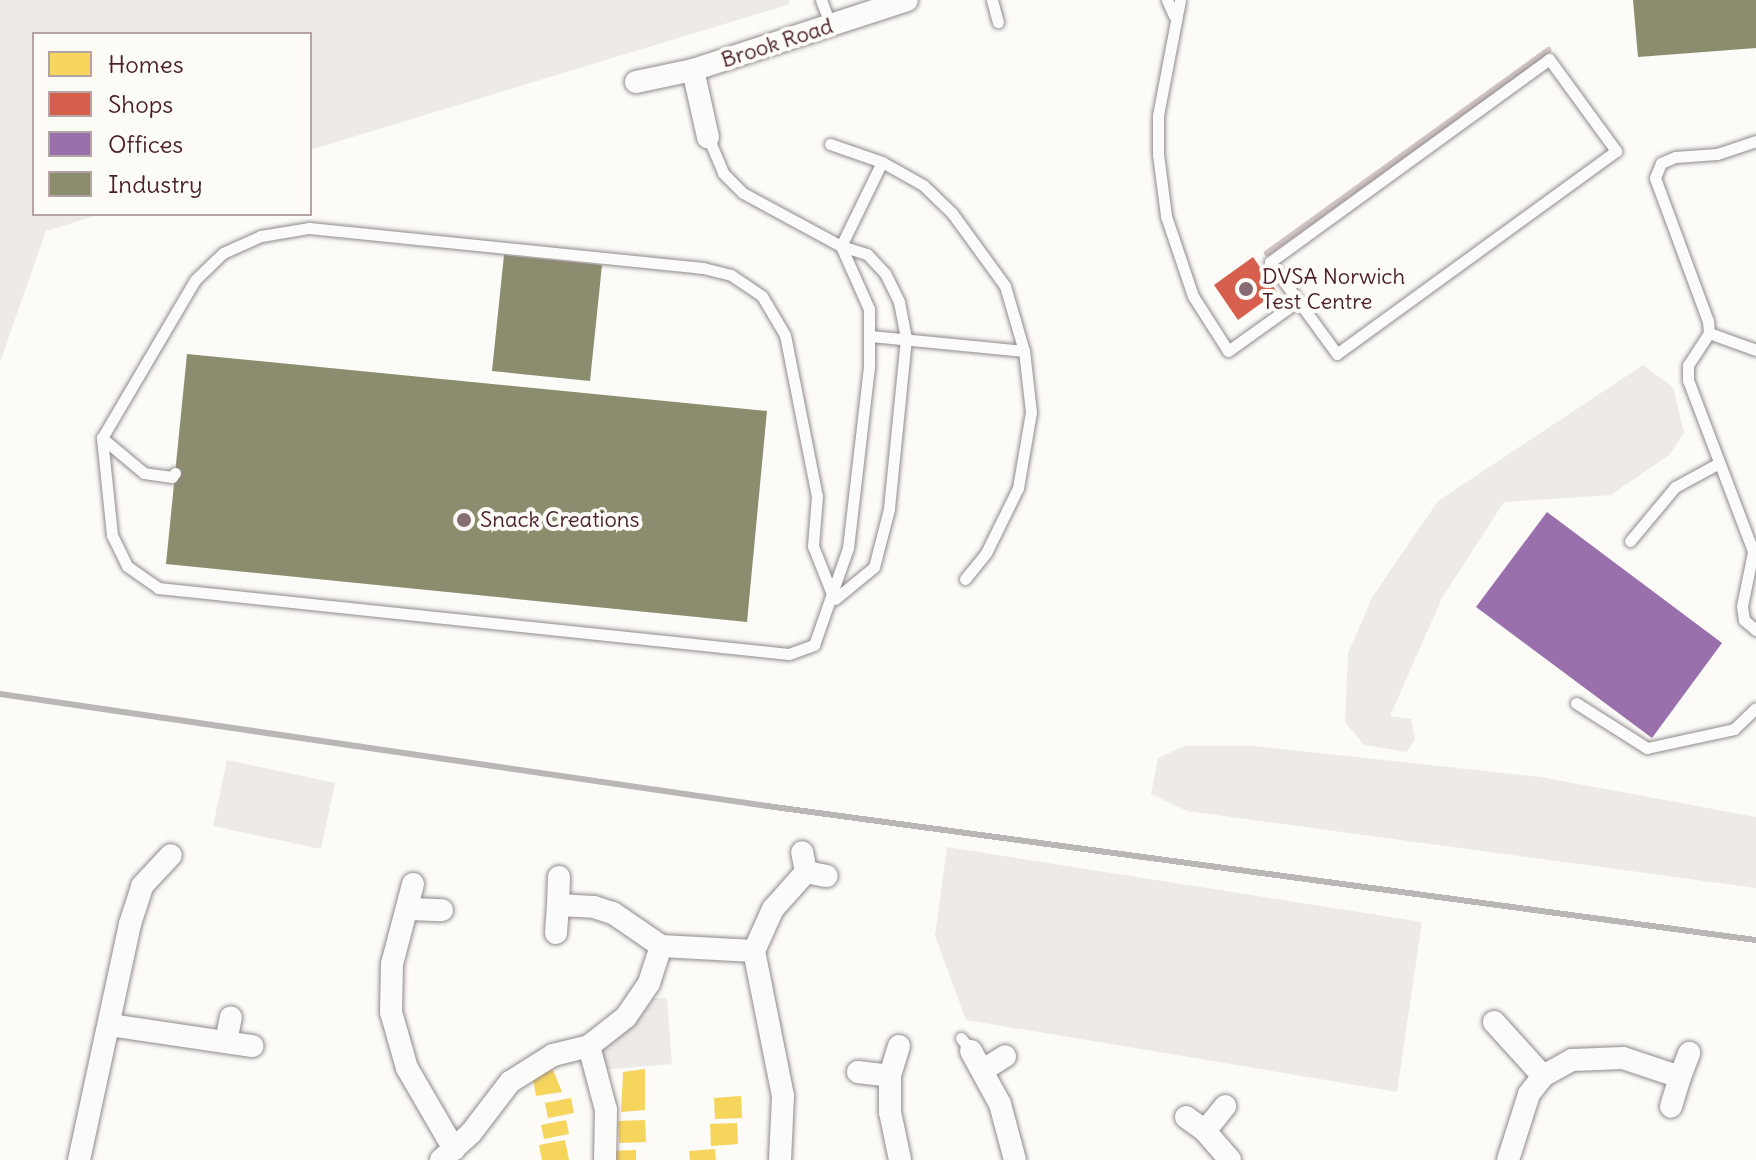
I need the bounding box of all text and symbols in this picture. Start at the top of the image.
street label: Brook Road [718,13,836,73]
legend [32,32,312,216]
text: Homes [108,49,184,79]
text: Shops [108,89,173,119]
text: Offices [108,129,183,159]
text: Industry [108,169,203,199]
place label: DVSA Norwich Test Centre [1262,263,1405,314]
marker: DVSA Norwich Test Centre [1237,280,1255,298]
place label: Snack Creations [480,507,640,533]
marker: Snack Creations [455,511,473,529]

